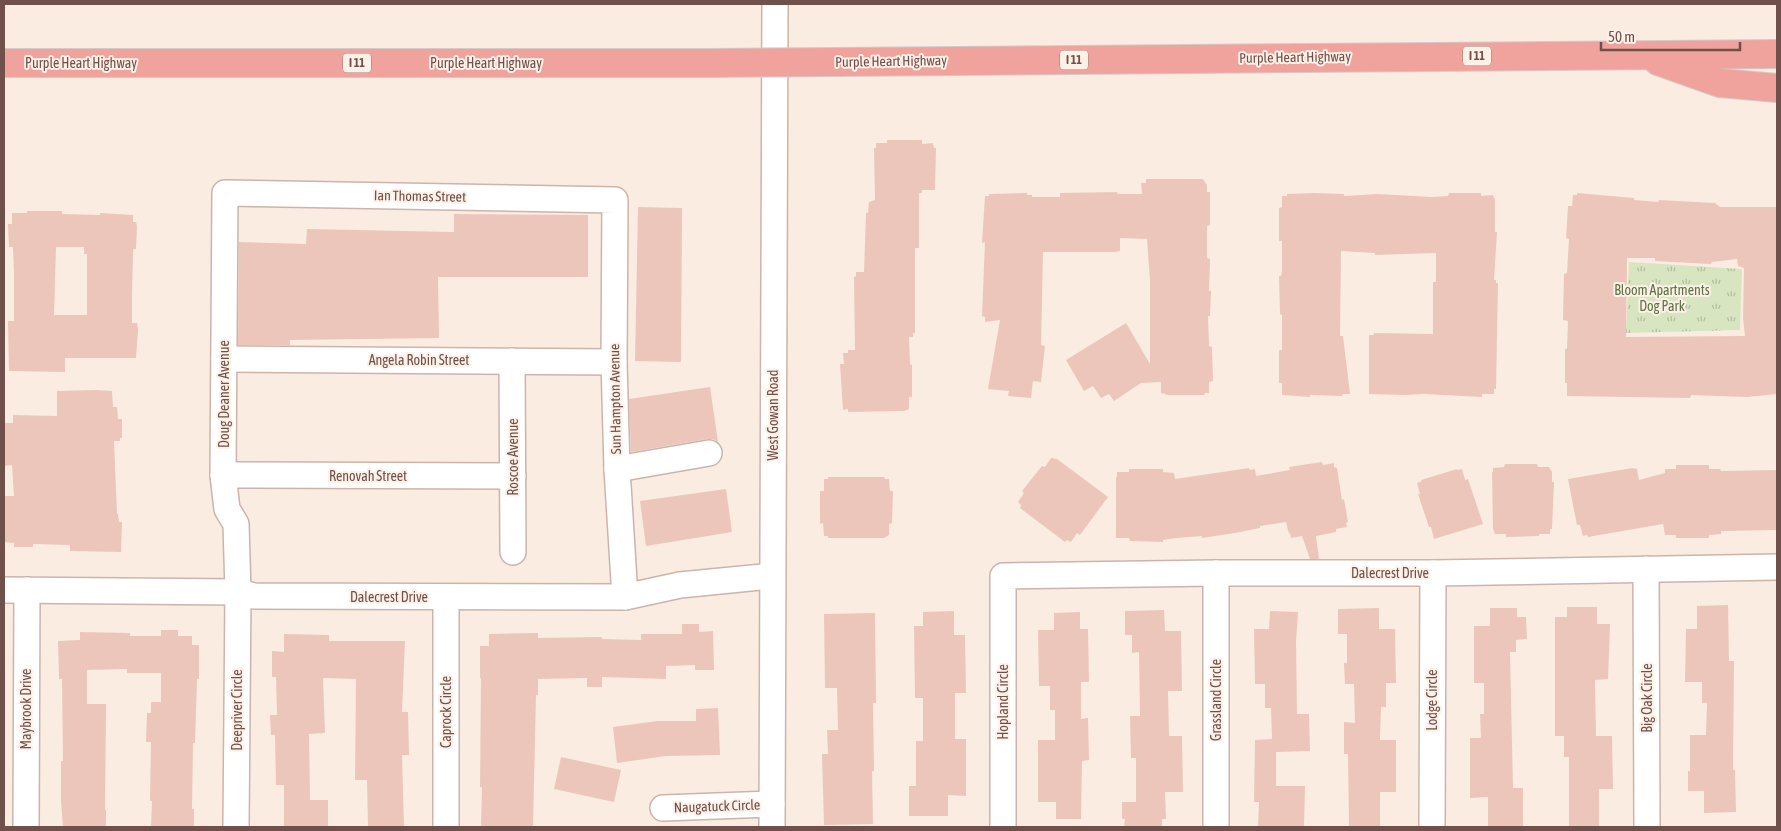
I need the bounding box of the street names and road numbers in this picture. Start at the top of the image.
road number: I 11 [1463,46,1491,66]
street label: Purple Heart Highway [1239,48,1351,66]
road number: I 11 [1060,50,1088,70]
street label: Purple Heart Highway [835,52,947,70]
road number: I 11 [343,54,371,72]
street label: Purple Heart Highway [25,55,137,71]
street label: Purple Heart Highway [430,55,542,71]
street label: Ian Thomas Street [374,187,466,205]
street label: Doug Deaner Avenue [216,340,232,448]
street label: Sun Hampton Avenue [606,344,624,454]
street label: Angela Robin Street [369,352,469,368]
street label: West Gowan Road [765,370,781,461]
street label: Roscoe Avenue [505,418,521,496]
street label: Renovah Street [329,468,407,484]
street label: Dalecrest Drive [1351,565,1429,581]
street label: Dalecrest Drive [350,589,428,605]
street label: Grassland Circle [1208,659,1224,741]
street label: Big Oak Circle [1639,663,1655,733]
street label: Hopland Circle [995,664,1011,740]
street label: Maybrook Drive [18,669,34,749]
street label: Deepriver Circle [229,669,245,751]
street label: Lodge Circle [1424,669,1440,731]
street label: Caprock Circle [438,676,454,748]
street label: Naugatuck Circle [673,796,761,816]

